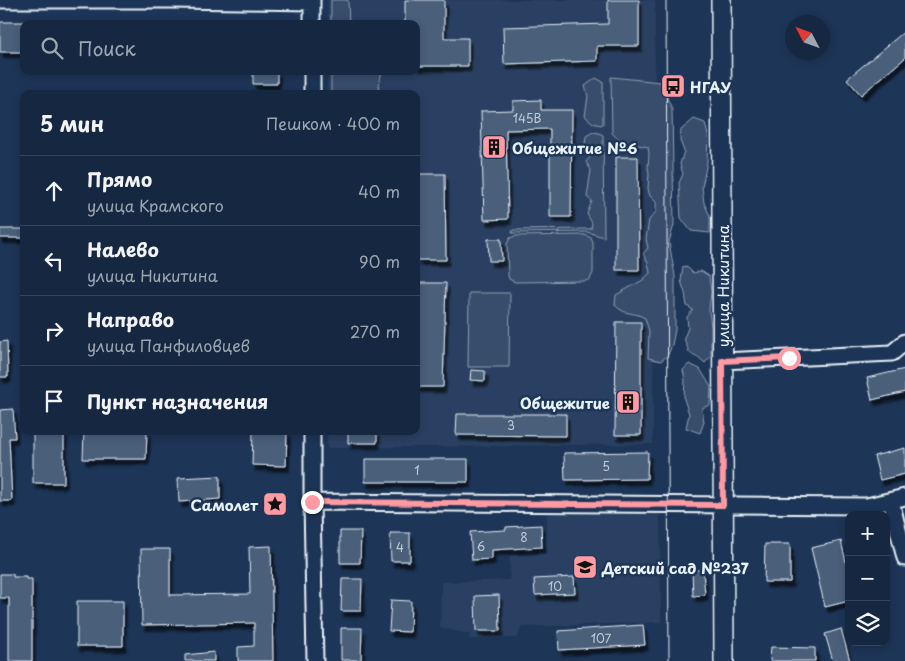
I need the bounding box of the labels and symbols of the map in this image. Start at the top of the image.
north arrow [785,15,830,60]
bus stop icon: НГАУ [660,73,686,99]
place label: НГАУ [690,75,731,98]
house number: 145В [513,109,541,127]
building icon: Общежитие №6 [481,134,507,160]
place label: Общежитие №6 [512,136,638,159]
street label: улица Никитина [711,224,734,347]
route start [778,347,801,370]
building icon: Общежитие [615,389,641,415]
place label: Общежитие [520,391,610,414]
house number: 3 [507,416,515,434]
house number: 5 [602,457,610,475]
house number: 1 [414,461,420,479]
place icon: Самолет [262,491,288,517]
route end [301,491,324,514]
place label: Самолет [191,493,259,516]
house number: 8 [520,528,528,546]
house number: 6 [477,537,485,555]
house number: 4 [396,538,404,556]
school or university icon: Детский сад №237 [572,554,598,580]
place label: Детский сад №237 [601,556,749,579]
house number: 10 [548,577,562,595]
house number: 107 [591,629,612,647]

